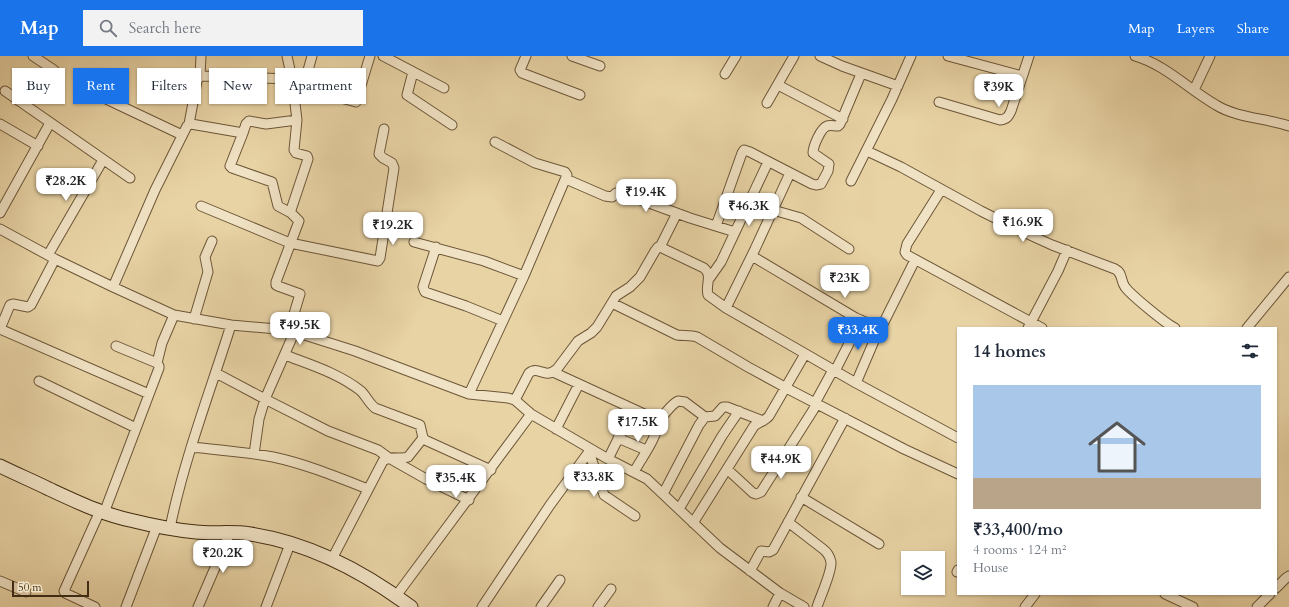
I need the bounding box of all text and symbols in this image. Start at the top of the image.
search box [83,10,363,46]
text: Map [20,15,59,41]
icon: search [97,17,119,39]
text: Search here [129,18,201,38]
text: Map [1128,19,1155,38]
text: Layers [1177,19,1215,38]
text: Share [1237,19,1269,38]
chip: Buy [12,68,65,104]
chip: Rent [73,68,129,104]
chip: Filters [137,68,201,104]
chip: New [209,68,267,104]
chip: Apartment [275,68,366,104]
pin: ₹39K [975,74,1023,108]
text: ₹39K [983,78,1015,96]
pin: ₹28.2K [33,168,99,202]
text: ₹28.2K [45,172,87,190]
pin: ₹19.4K [613,179,679,213]
text: ₹19.4K [625,183,667,201]
pin: ₹46.3K [716,193,782,227]
text: ₹46.3K [728,197,770,215]
pin: ₹16.9K [990,209,1056,243]
pin: ₹19.2K [360,212,426,246]
text: ₹16.9K [1002,213,1044,231]
text: ₹19.2K [372,216,414,234]
pin: ₹23K [821,265,869,299]
text: ₹23K [829,269,861,287]
pin: ₹49.5K [267,312,333,346]
text: ₹49.5K [279,316,321,334]
pin: ₹33.4K [825,317,891,351]
text: ₹33.4K [837,321,879,339]
text: 14 homes [973,340,1046,363]
icon: filters [1239,340,1261,362]
pin: ₹17.5K [605,409,671,443]
icon: home [1081,411,1153,483]
text: ₹17.5K [617,413,659,431]
pin: ₹44.9K [748,446,814,480]
text: ₹44.9K [760,450,802,468]
pin: ₹33.8K [561,464,627,498]
pin: ₹35.4K [423,465,489,499]
text: ₹33.8K [573,468,615,486]
text: ₹35.4K [435,469,477,487]
text: ₹33,400/mo [973,518,1063,541]
pin: ₹20.2K [190,540,256,574]
text: 4 rooms · 124 m² [973,541,1066,559]
text: ₹20.2K [202,544,244,562]
map controls [901,551,945,595]
button: layers [901,551,945,595]
text: House [973,559,1008,577]
scale bar [12,579,89,598]
text: 50 m [18,580,42,595]

